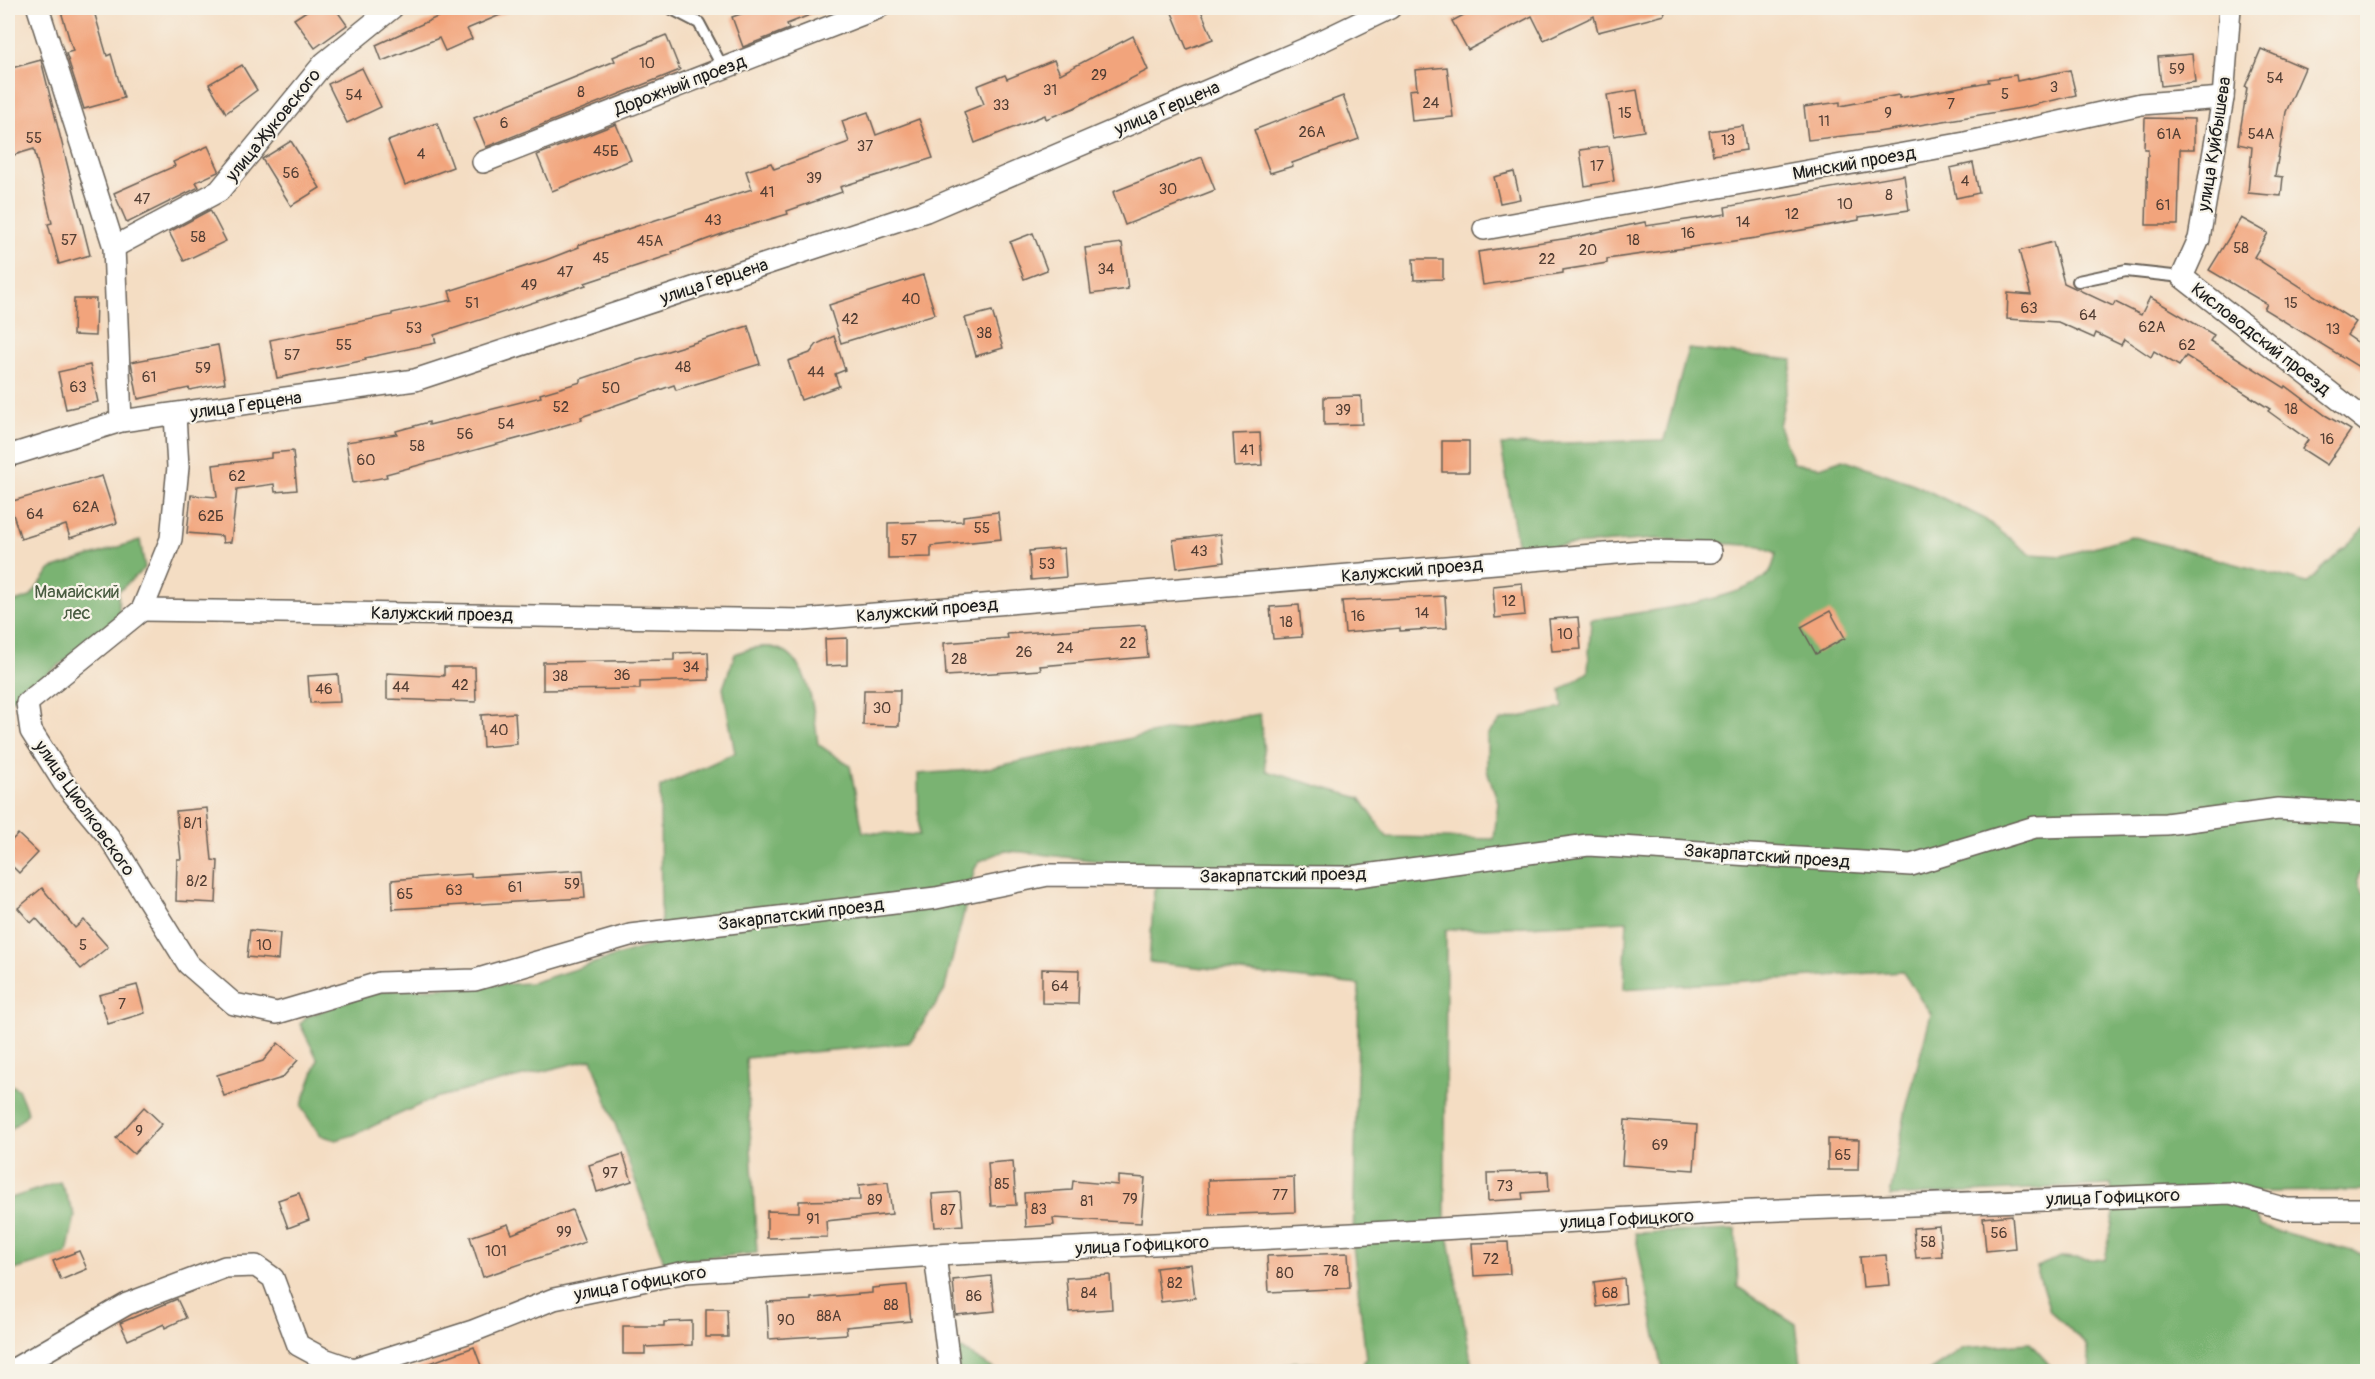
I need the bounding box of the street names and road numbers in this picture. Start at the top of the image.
street label: Дорожный проезд [610,50,749,121]
street label: улица Жуковского [220,64,326,187]
street label: улица Куйбышева [2192,75,2237,214]
street label: улица Герцена [1110,76,1223,141]
street label: Минский проезд [1791,141,1918,186]
street label: улица Герцена [656,253,771,310]
street label: Кисловодский проезд [2186,278,2335,401]
street label: улица Герцена [188,386,303,425]
street label: Калужский проезд [1340,553,1484,588]
street label: Калужский проезд [855,593,999,628]
street label: Калужский проезд [371,602,513,627]
street label: улица Циолковского [29,735,140,881]
street label: Закарпатский проезд [1683,839,1851,874]
street label: Закарпатский проезд [1200,863,1367,888]
street label: Закарпатский проезд [717,893,885,936]
street label: улица Гофицкого [2045,1184,2181,1211]
street label: улица Гофицкого [1559,1204,1695,1235]
street label: улица Гофицкого [1074,1230,1210,1261]
street label: улица Гофицкого [571,1260,708,1307]

